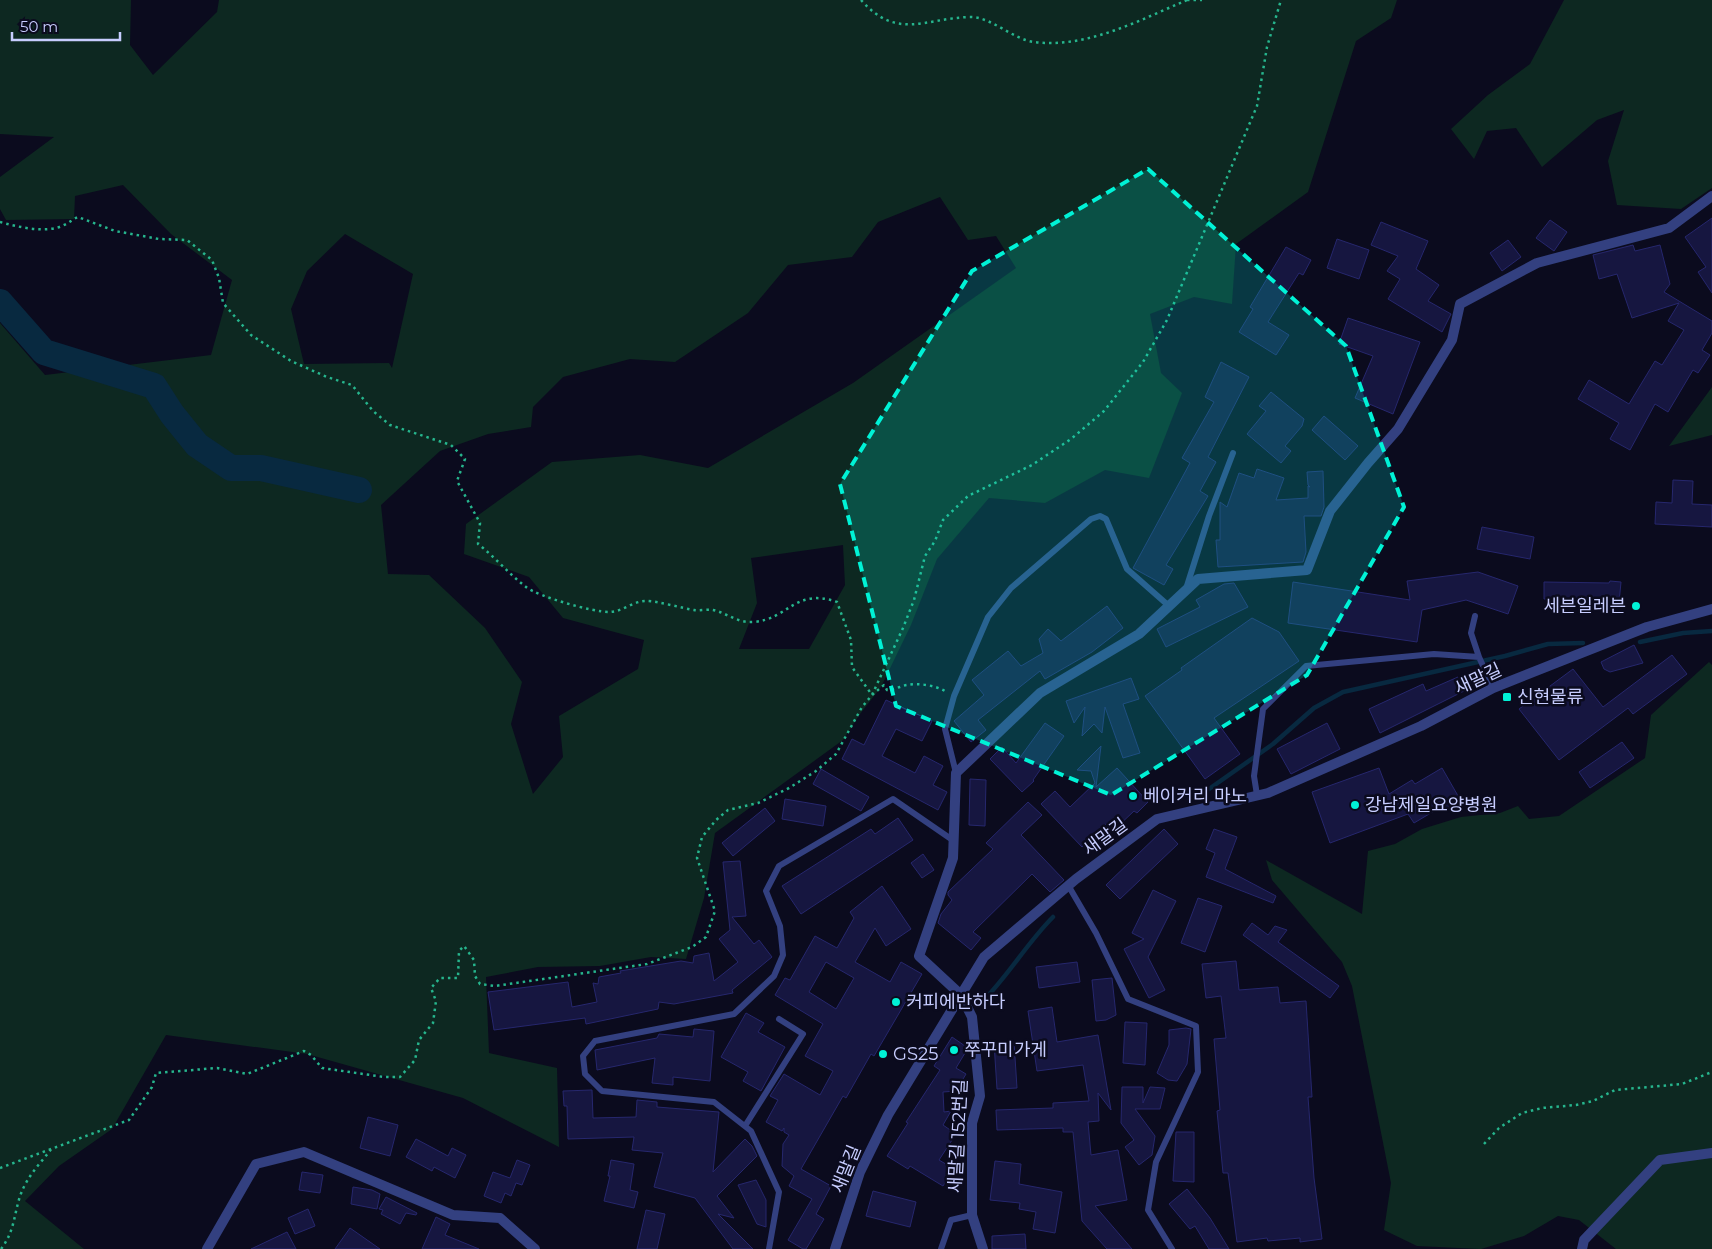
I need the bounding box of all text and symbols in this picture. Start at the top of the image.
scale bar [12,10,120,42]
text: 50 m [20,17,58,36]
place label: 세븐일레븐 [1543,595,1626,617]
marker: 세븐일레븐 [1630,600,1642,612]
street label: 새말길 [1451,659,1505,699]
place label: 신현물류 [1517,686,1583,708]
marker: 신현물류 [1501,691,1513,703]
place label: 베이커리 마노 [1143,785,1247,807]
marker: 베이커리 마노 [1127,790,1139,802]
place label: 강남제일요양병원 [1365,794,1497,816]
marker: 강남제일요양병원 [1349,799,1361,811]
street label: 새말길 [1078,813,1132,861]
place label: 커피에반하다 [906,991,1006,1013]
marker: 커피에반하다 [890,996,902,1008]
place label: 쭈꾸미가게 [964,1039,1047,1061]
place label: GS25 [893,1043,938,1065]
marker: 쭈꾸미가게 [948,1044,960,1056]
marker: GS25 [877,1048,889,1060]
street label: 새말길 152번길 [944,1078,972,1194]
street label: 새말길 [826,1142,866,1196]

